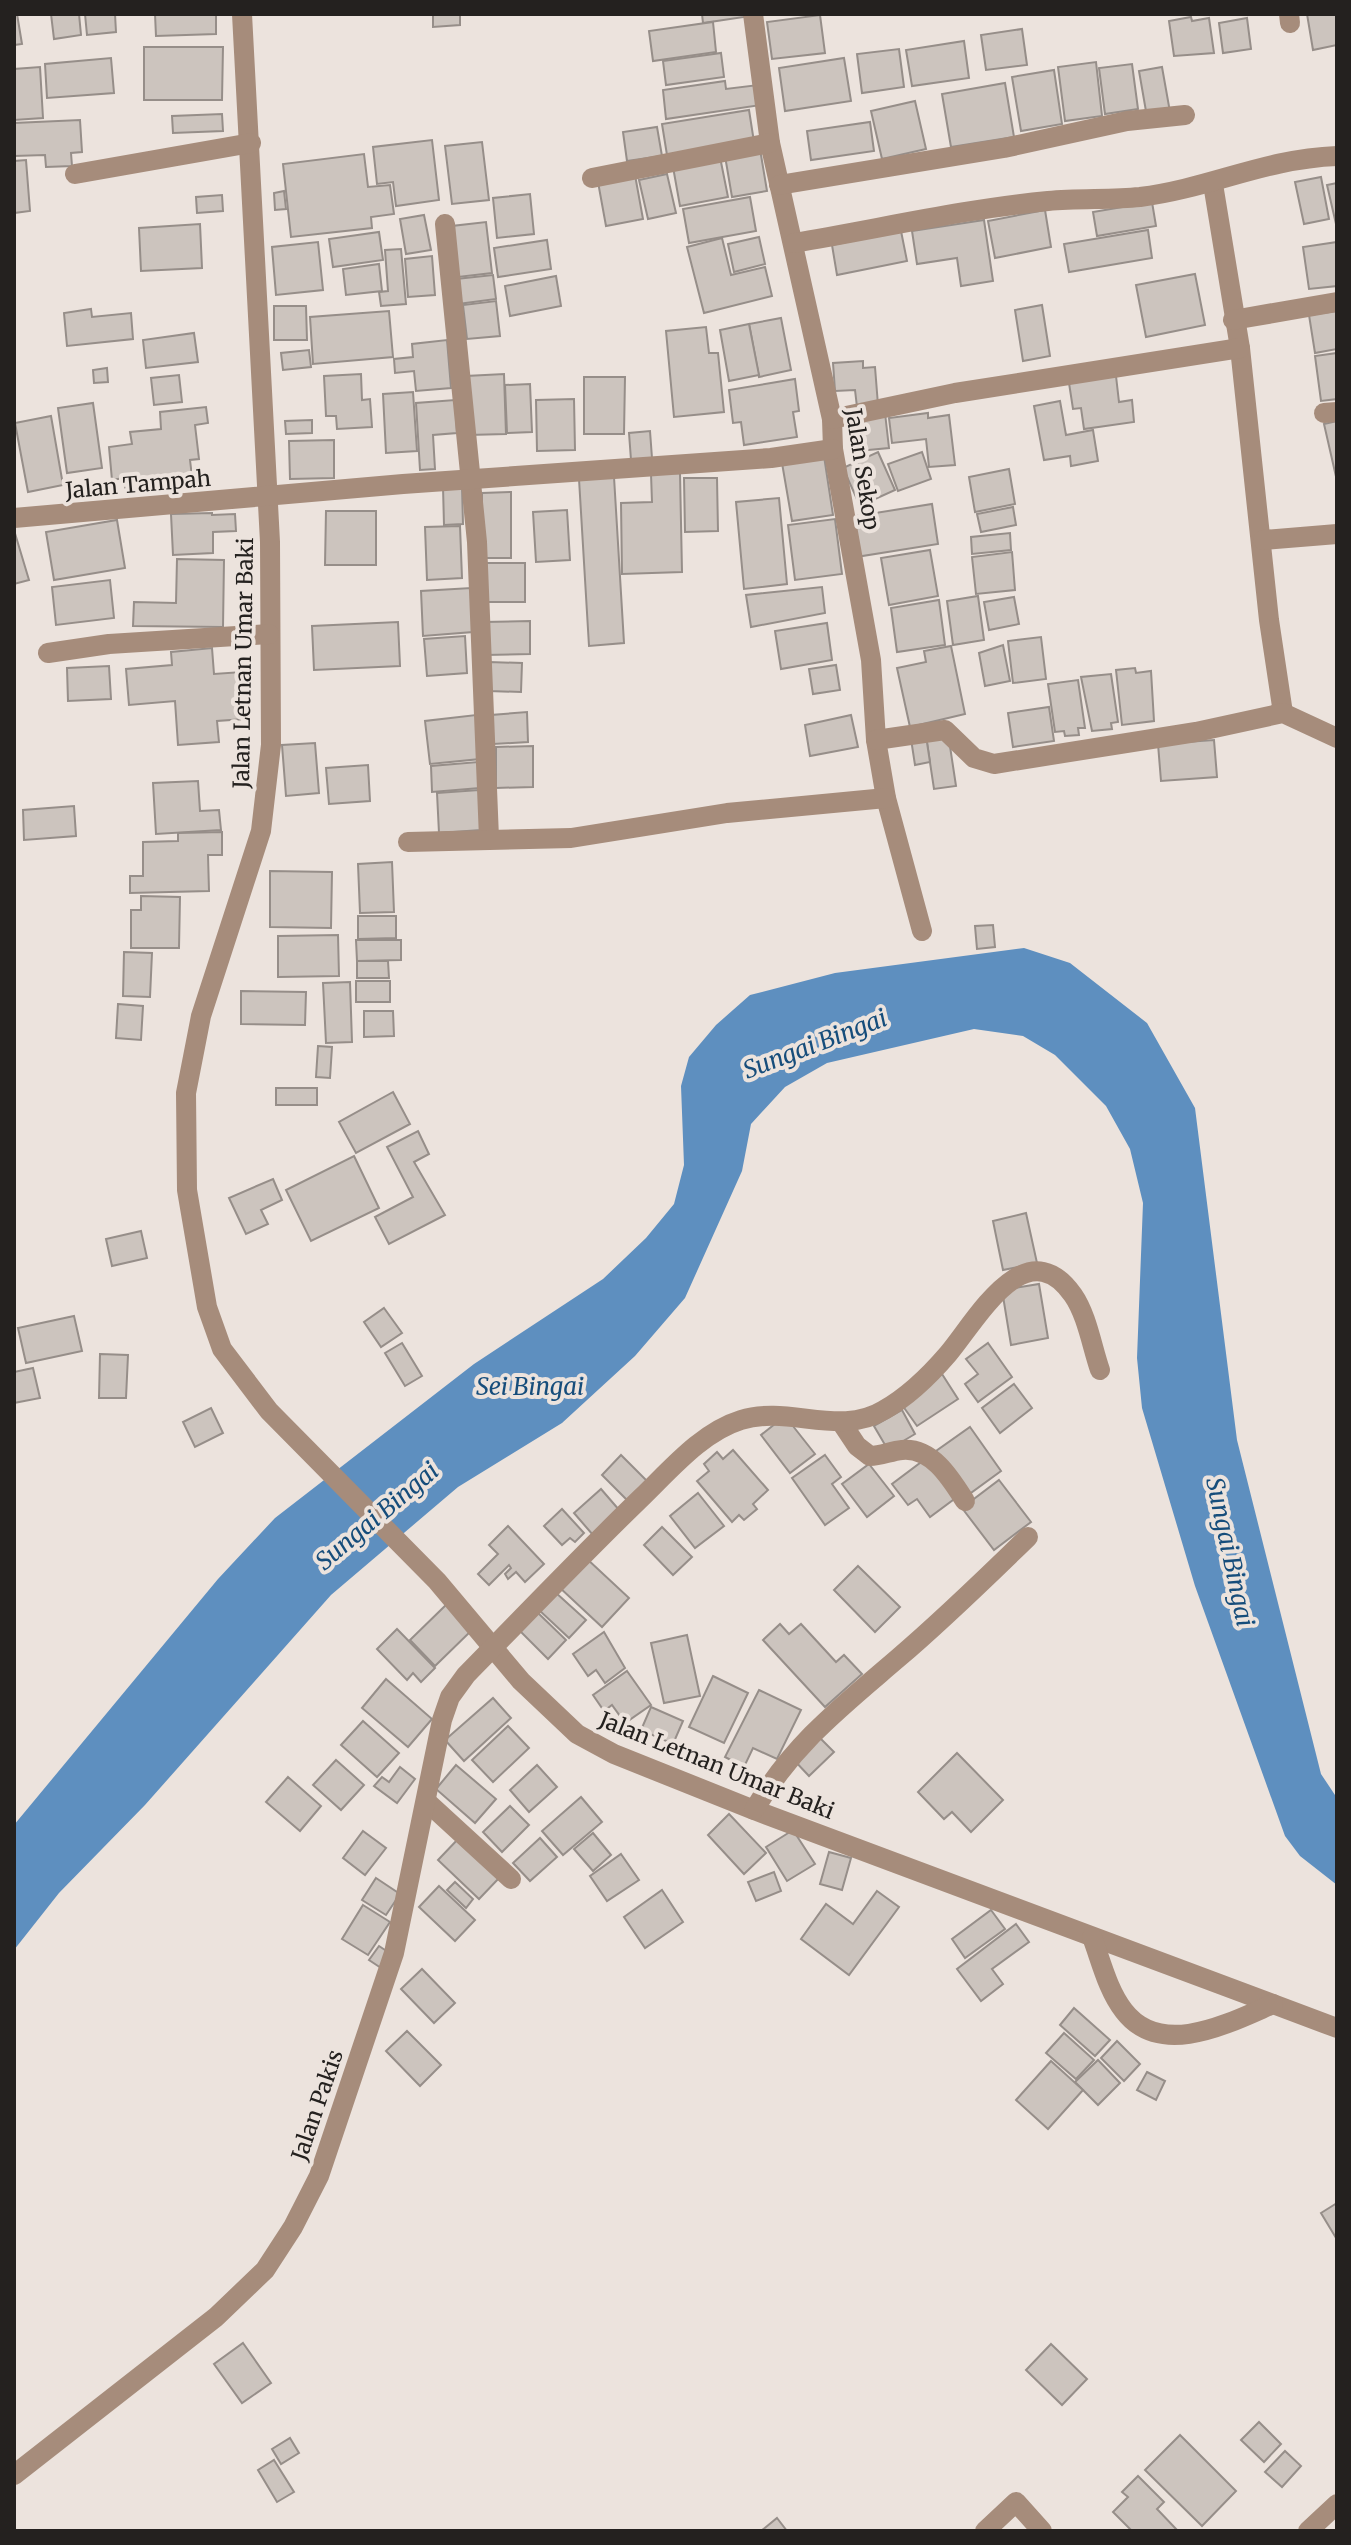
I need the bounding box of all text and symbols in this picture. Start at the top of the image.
street label: Jalan Sekop [839,405,886,532]
street label: Jalan Tampah [63,464,212,504]
street label: Jalan Letnan Umar Baki [227,537,259,790]
water label: Sungai Bingai [739,1002,891,1086]
water label: Sei Bingai [476,1371,584,1402]
water label: Sungai Bingai [309,1455,445,1577]
water label: Sungai Bingai [1199,1475,1261,1629]
street label: Jalan Letnan Umar Baki [594,1705,839,1825]
street label: Jalan Pakis [285,2046,349,2165]

